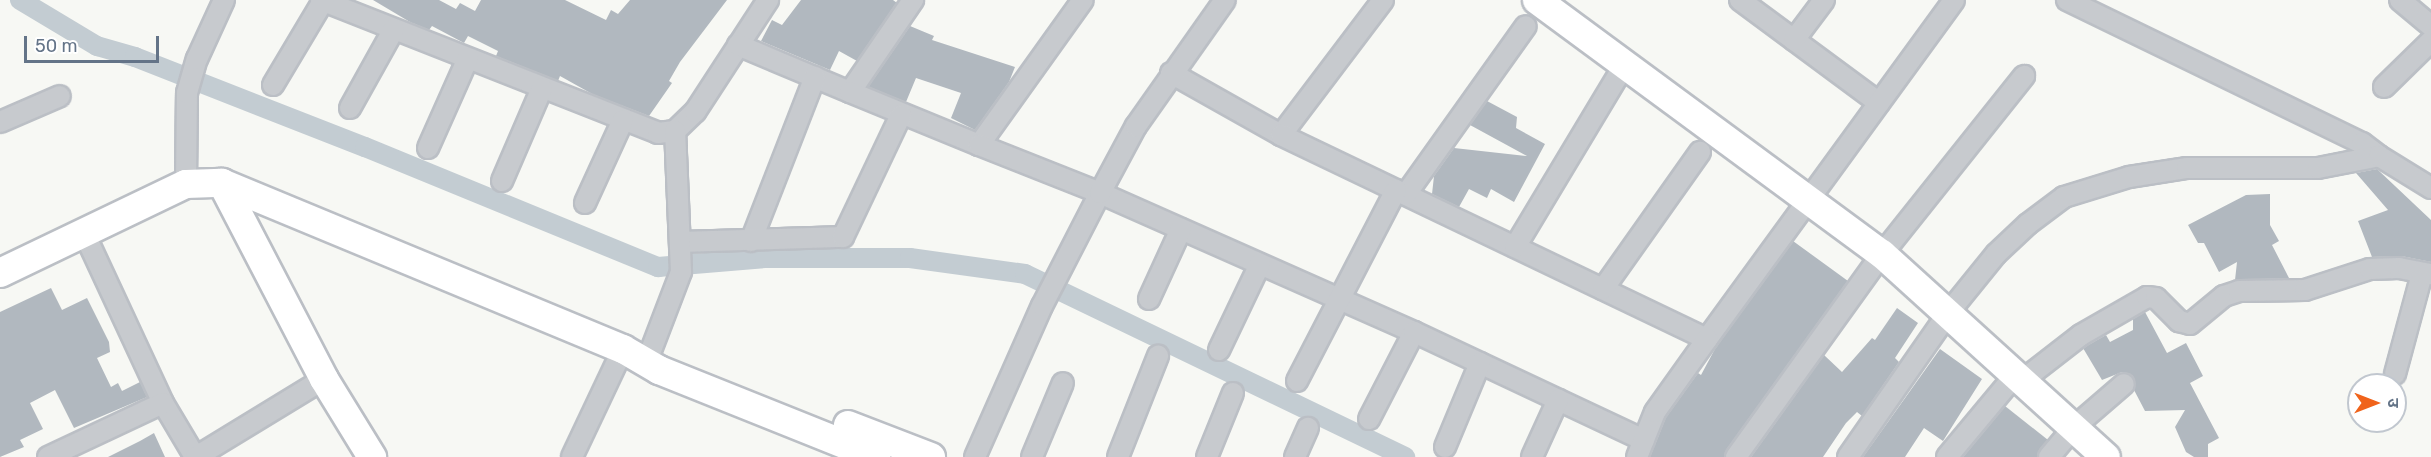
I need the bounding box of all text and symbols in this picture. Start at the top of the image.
scale bar [27,24,162,62]
text: 50 m [35,35,78,57]
north arrow [2347,373,2407,433]
text: उ [2384,398,2403,408]

